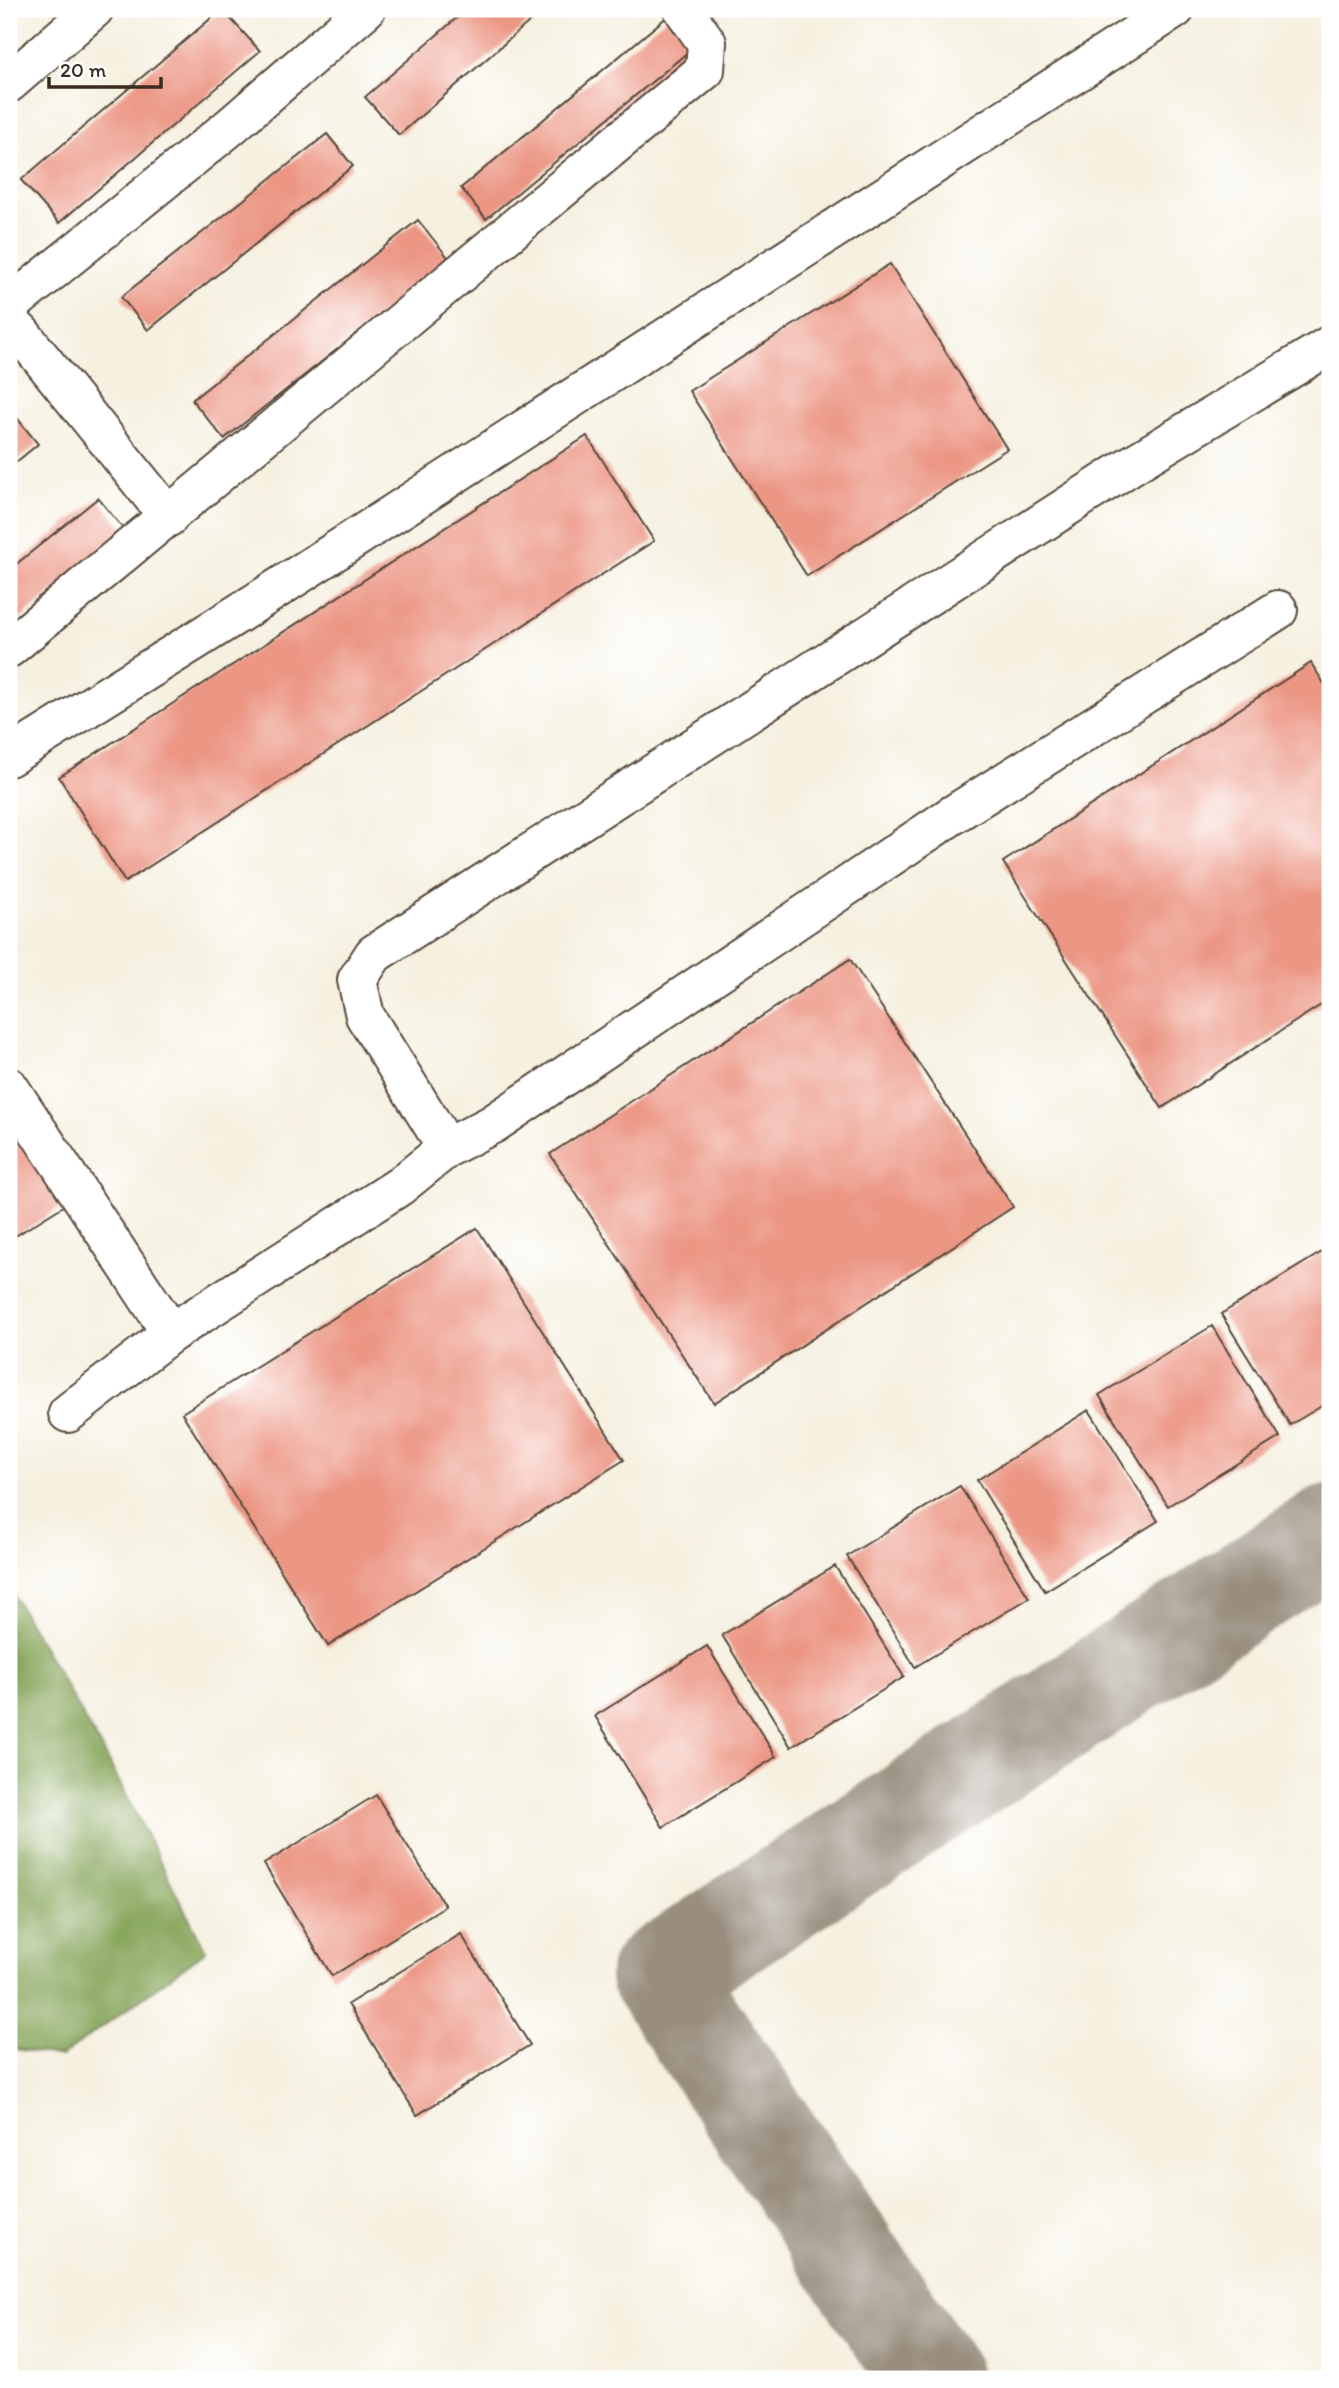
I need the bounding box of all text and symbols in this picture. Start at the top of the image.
scale bar [49,46,161,90]
text: 20 m [60,57,107,82]

